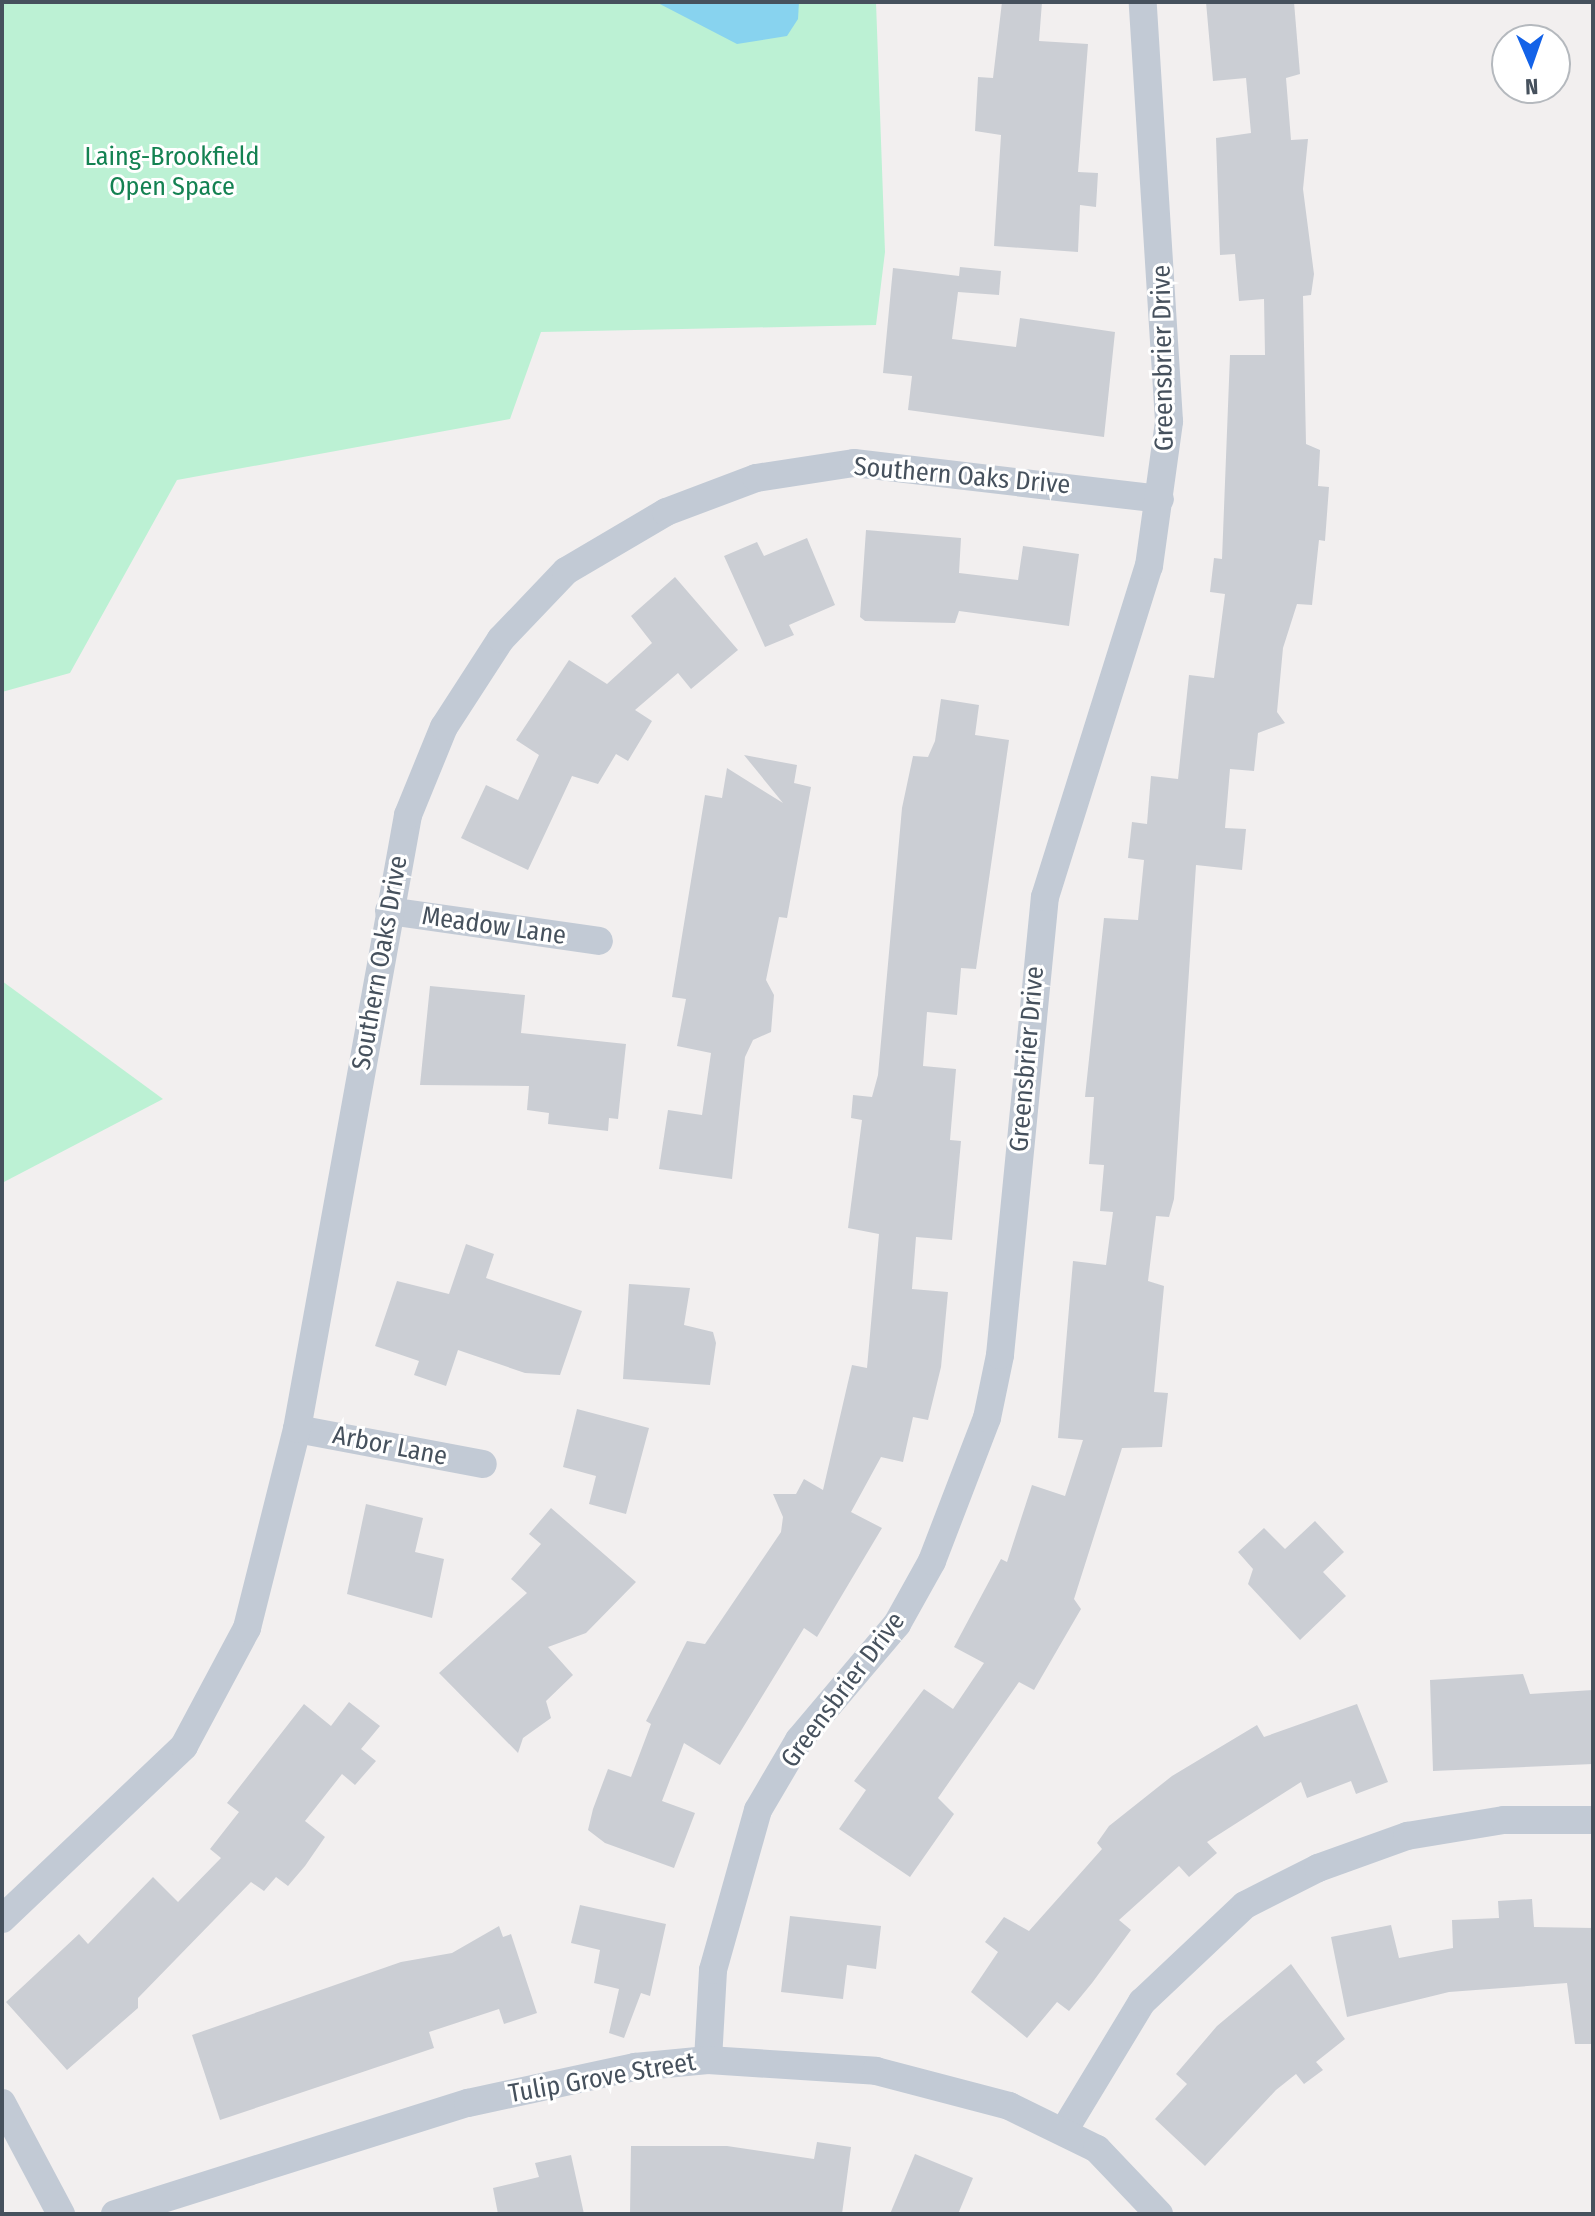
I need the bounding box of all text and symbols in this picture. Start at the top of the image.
north arrow [1491,24,1571,104]
text: N [1525,73,1539,100]
park label: Laing-Brookfield Open Space [84,141,260,202]
street label: Greensbrier Drive [1146,265,1180,451]
street label: Southern Oaks Drive [852,451,1072,501]
street label: Southern Oaks Drive [346,853,414,1073]
street label: Meadow Lane [420,900,568,952]
street label: Greensbrier Drive [1003,965,1051,1153]
street label: Arbor Lane [330,1420,450,1472]
street label: Greensbrier Drive [774,1606,912,1774]
street label: Tulip Grove Street [506,2046,698,2110]

